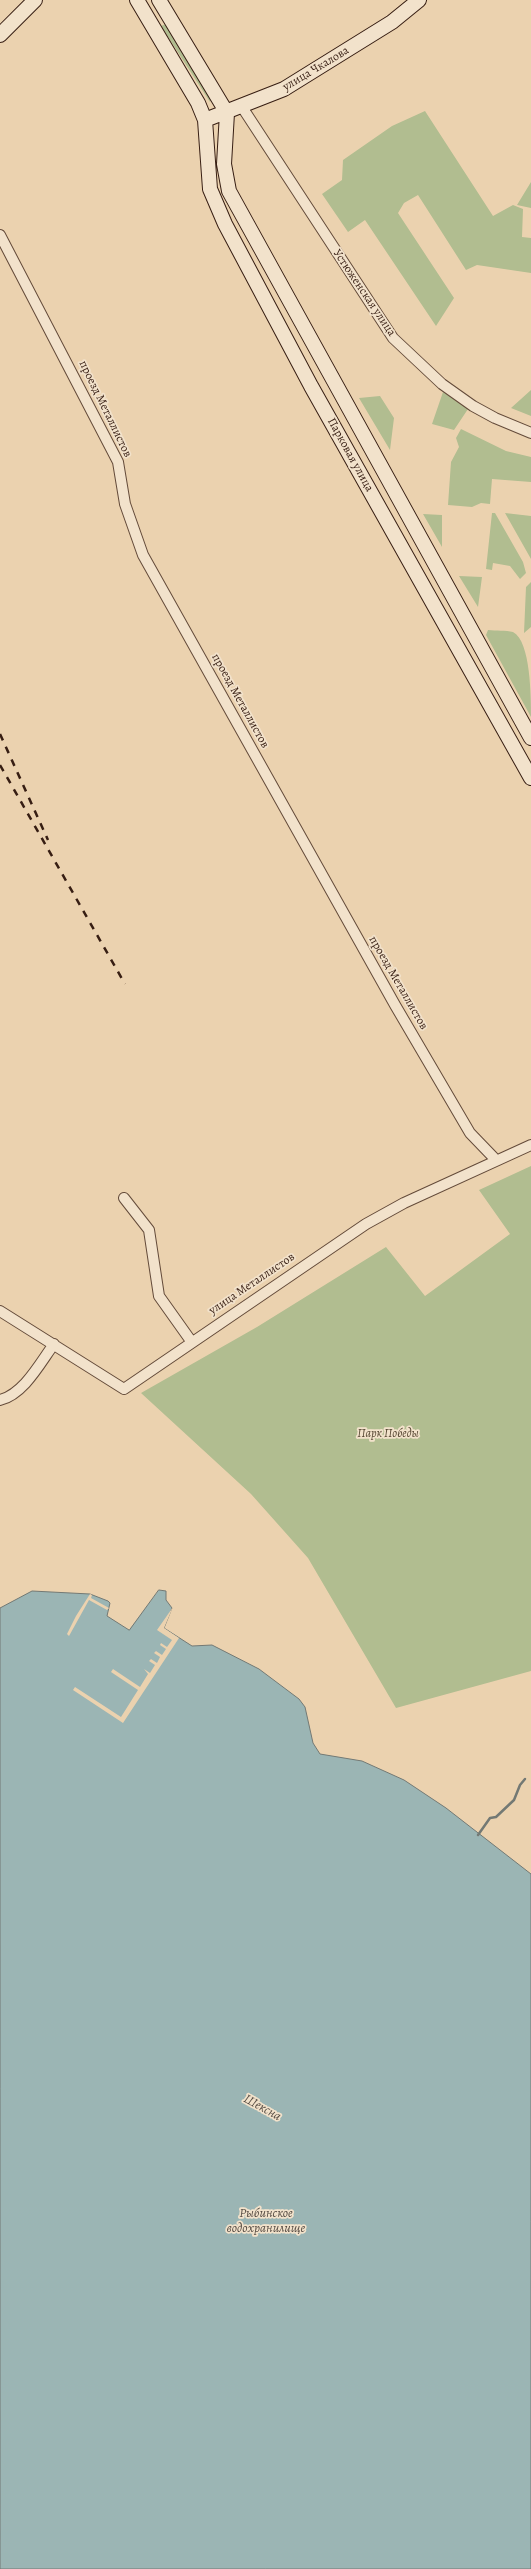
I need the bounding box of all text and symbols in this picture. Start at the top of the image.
street label: улица Чкалова [280,44,352,94]
street label: Устюженская улица [330,247,398,339]
street label: проезд Металлистов [75,358,135,460]
street label: Парковая улица [324,416,376,494]
street label: проезд Металлистов [208,651,272,751]
street label: проезд Металлистов [365,934,431,1032]
street label: улица Металлистов [206,1250,298,1318]
park label: Парк Победы [357,1427,419,1441]
water label: Шексна [240,2091,284,2125]
water label: Рыбинское водохранилище [227,2206,305,2237]

